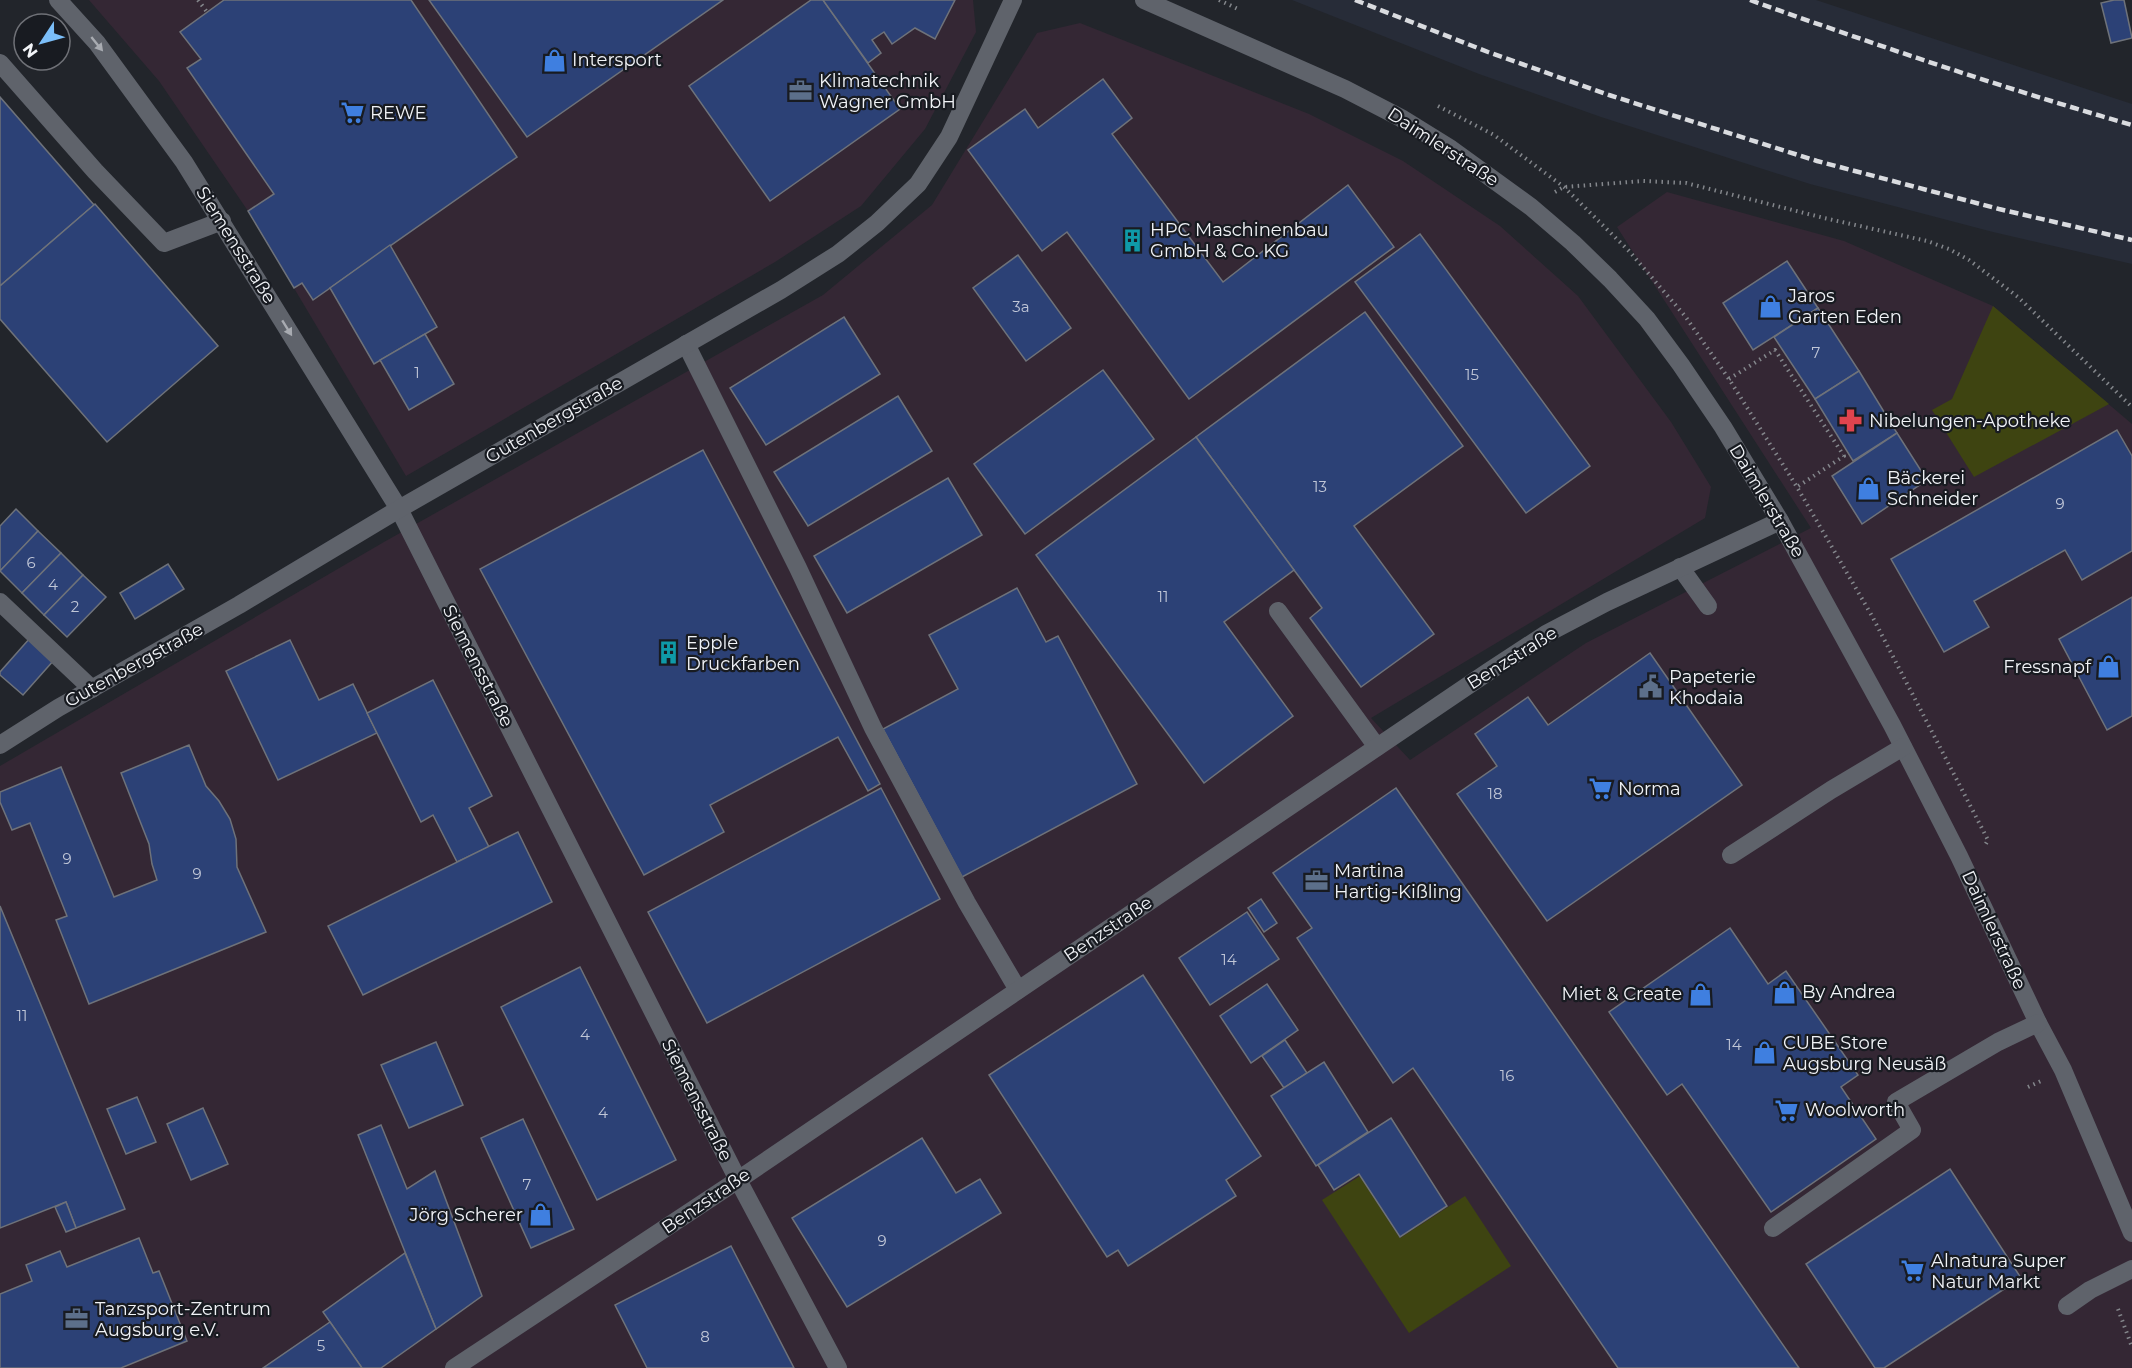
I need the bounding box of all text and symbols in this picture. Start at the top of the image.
north arrow [12,12,72,72]
one-way arrow [90,36,103,51]
text: N [19,40,42,61]
shop icon: Intersport [541,47,567,73]
place label: Intersport [572,49,662,71]
place label: Klimatechnik Wagner GmbH [819,70,956,113]
office icon: Klimatechnik Wagner GmbH [788,78,814,104]
supermarket icon: REWE [339,100,365,126]
place label: REWE [370,102,427,124]
street label: Daimlerstraße [1383,103,1503,191]
street label: Siemensstraße [191,182,281,308]
place label: HPC Maschinenbau GmbH & Co. KG [1150,219,1329,262]
building icon: HPC Maschinenbau GmbH & Co. KG [1119,227,1145,253]
place label: Jaros Garten Eden [1787,285,1902,328]
shop icon: Jaros Garten Eden [1757,293,1783,319]
house number: 3a [1012,297,1030,316]
one-way arrow [282,320,293,336]
house number: 7 [1812,343,1821,362]
house number: 1 [414,363,420,382]
house number: 15 [1465,365,1479,384]
street label: Gutenbergstraße [482,372,627,468]
pharmacy icon: Nibelungen-Apotheke [1838,408,1864,434]
place label: Nibelungen-Apotheke [1869,410,2071,432]
street label: Daimlerstraße [1725,440,1810,562]
place label: Bäckerei Schneider [1887,467,1978,510]
shop icon: Bäckerei Schneider [1856,475,1882,501]
house number: 13 [1313,477,1327,496]
house number: 9 [2055,494,2065,513]
house number: 6 [26,553,36,572]
house number: 4 [48,575,58,594]
house number: 11 [1158,587,1168,606]
house number: 2 [71,597,79,616]
street label: Siemensstraße [438,601,518,731]
street label: Gutenbergstraße [61,618,207,712]
street label: Benzstraße [1463,622,1561,694]
place label: Epple Druckfarben [686,632,800,675]
building icon: Epple Druckfarben [655,640,681,666]
shop icon: Fressnapf [2096,654,2122,680]
place label: Fressnapf [2003,656,2092,678]
place label: Papeterie Khodaia [1669,666,1756,709]
public building icon: Papeterie Khodaia [1638,674,1664,700]
supermarket icon: Norma [1587,776,1613,802]
place label: Norma [1618,778,1681,800]
house number: 18 [1488,784,1503,803]
house number: 9 [62,849,72,868]
place label: Martina Hartig-Kißling [1334,860,1462,903]
house number: 9 [192,864,202,883]
street label: Daimlerstraße [1957,867,2031,993]
office icon: Martina Hartig-Kißling [1303,868,1329,894]
street label: Benzstraße [1060,891,1156,967]
house number: 14 [1221,950,1237,969]
shop icon: By Andrea [1771,979,1797,1005]
shop icon: Miet & Create [1687,981,1713,1007]
place label: By Andrea [1802,981,1896,1003]
place label: Miet & Create [1562,983,1682,1005]
house number: 11 [17,1006,27,1025]
house number: 4 [580,1025,590,1044]
place label: CUBE Store Augsburg Neusäß [1783,1032,1946,1075]
street label: Siemensstraße [657,1035,737,1165]
house number: 14 [1726,1035,1742,1054]
shop icon: CUBE Store Augsburg Neusäß [1752,1040,1778,1066]
house number: 16 [1500,1066,1514,1085]
supermarket icon: Woolworth [1774,1097,1800,1123]
place label: Woolworth [1805,1099,1905,1121]
house number: 4 [598,1103,608,1122]
street label: Benzstraße [658,1163,754,1239]
house number: 7 [523,1175,532,1194]
shop icon: Jörg Scherer [528,1202,554,1228]
place label: Jörg Scherer [408,1204,523,1226]
house number: 9 [877,1231,887,1250]
place label: Alnatura Super Natur Markt [1931,1250,2066,1293]
supermarket icon: Alnatura Super Natur Markt [1900,1258,1926,1284]
place label: Tanzsport-Zentrum Augsburg e.V. [95,1298,271,1341]
office icon: Tanzsport-Zentrum Augsburg e.V. [64,1306,90,1332]
house number: 8 [700,1327,710,1346]
house number: 5 [317,1336,325,1355]

